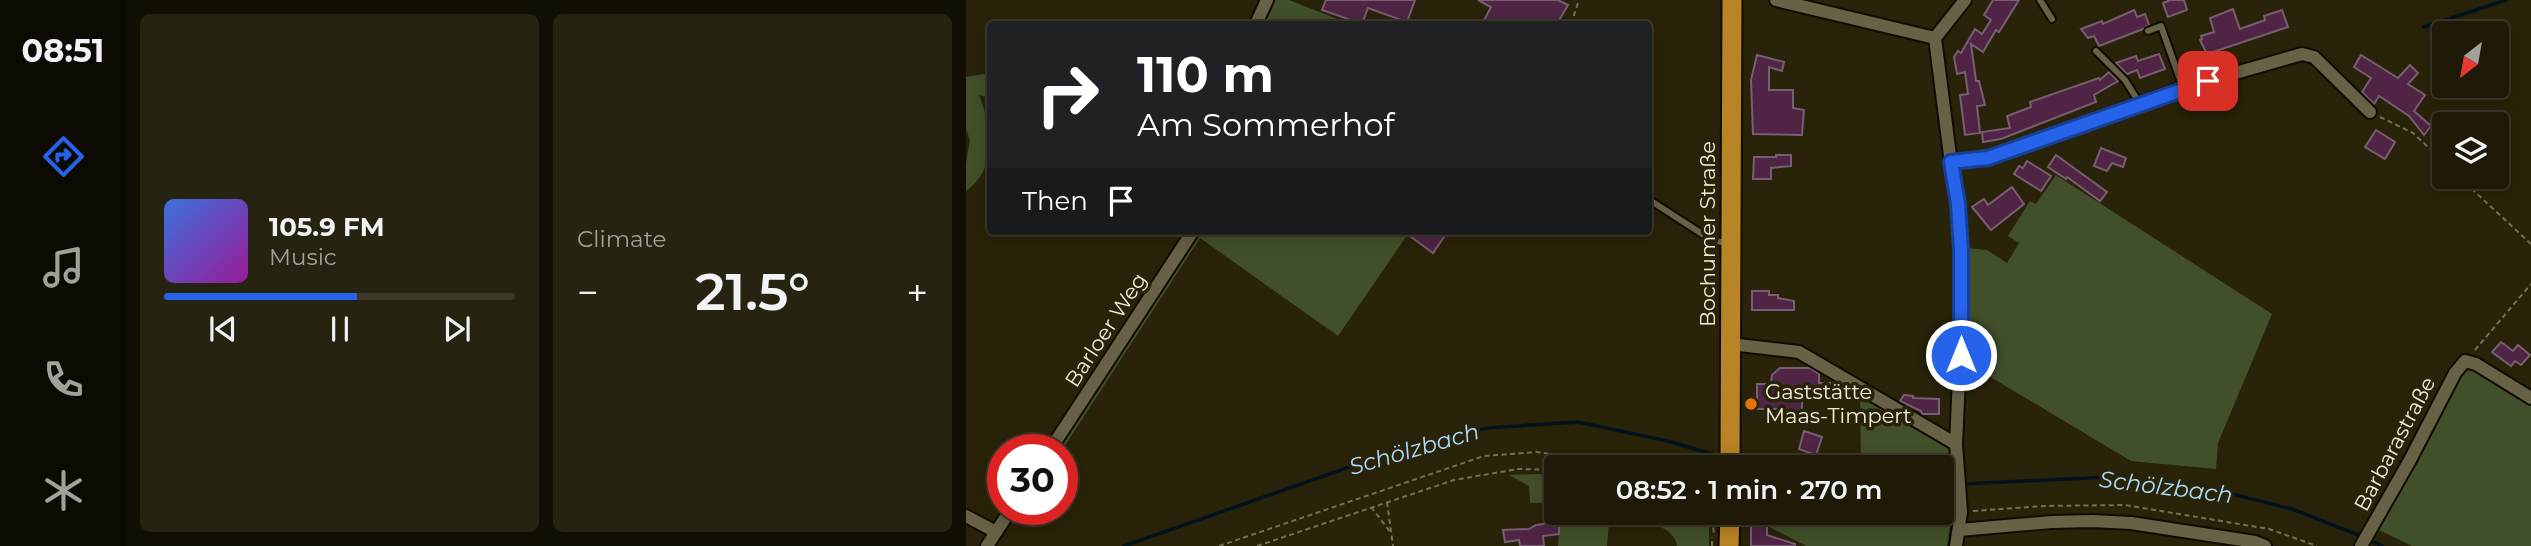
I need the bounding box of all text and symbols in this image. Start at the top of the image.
north arrow [2432,21,2510,98]
map controls [2432,21,2509,189]
text: 08:51 [22,31,104,70]
text: 110 m [1137,45,1274,104]
icon: right [1022,49,1113,140]
pin [2178,51,2238,111]
icon: arrive [2189,62,2227,100]
text: Am Sommerhof [1137,105,1394,144]
button: layers [2432,112,2509,189]
icon: directions [39,132,88,181]
street label: Bochumer Straße [1695,141,1720,327]
icon: arrive [1102,182,1140,220]
text: Then [1022,185,1088,217]
text: 105.9 FM [269,211,385,243]
text: Climate [577,225,666,253]
icon: music [39,243,88,292]
text: Music [269,243,337,271]
text: 21.5° [695,260,810,323]
street label: Barloer Weg [1059,268,1152,392]
text: − [577,269,599,316]
text: + [906,269,928,316]
icon: previous [204,310,242,348]
icon: pause [321,310,359,348]
icon: next [438,310,476,348]
position arrow [1924,318,1998,392]
icon: phone [39,355,88,404]
street label: Barbarastraße [2349,372,2440,515]
place label: Gaststätte Maas-Timpert [1765,379,1912,428]
marker: Gaststätte Maas-Timpert [1743,396,1759,412]
water label: Schölzbach [1346,417,1482,481]
speed limit sign: 30 [987,434,1078,525]
water label: Schölzbach [2098,465,2234,509]
icon: climate [39,466,88,515]
text: 08:52 · 1 min · 270 m [1616,474,1882,506]

